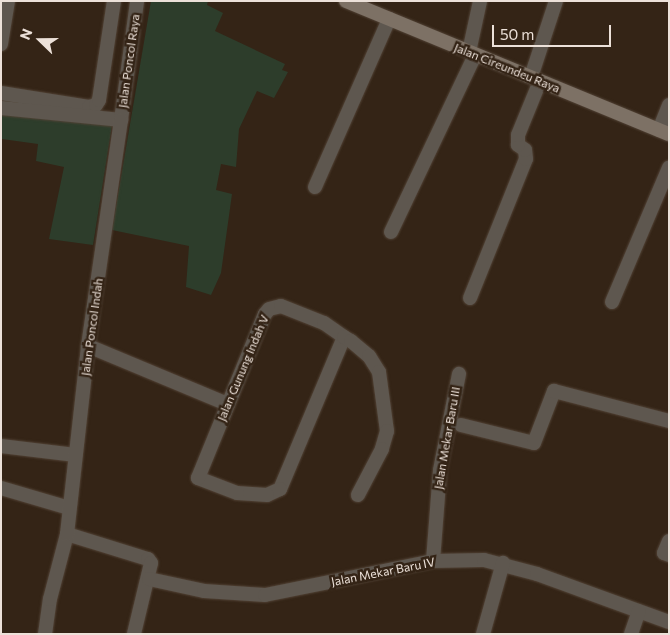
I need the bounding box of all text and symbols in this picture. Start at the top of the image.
street label: Jalan Poncol Raya [115,13,143,109]
north arrow [15,15,65,65]
scale bar [495,15,614,47]
text: 50 m [500,25,534,43]
text: N [16,26,35,42]
street label: Jalan Cireundeu Raya [452,40,562,96]
street label: Jalan Poncol Indah [78,277,106,377]
street label: Jalan Gunung Indah V [214,313,272,423]
street label: Jalan Mekar Baru III [431,386,463,490]
street label: Jalan Mekar Baru IV [330,555,436,589]

